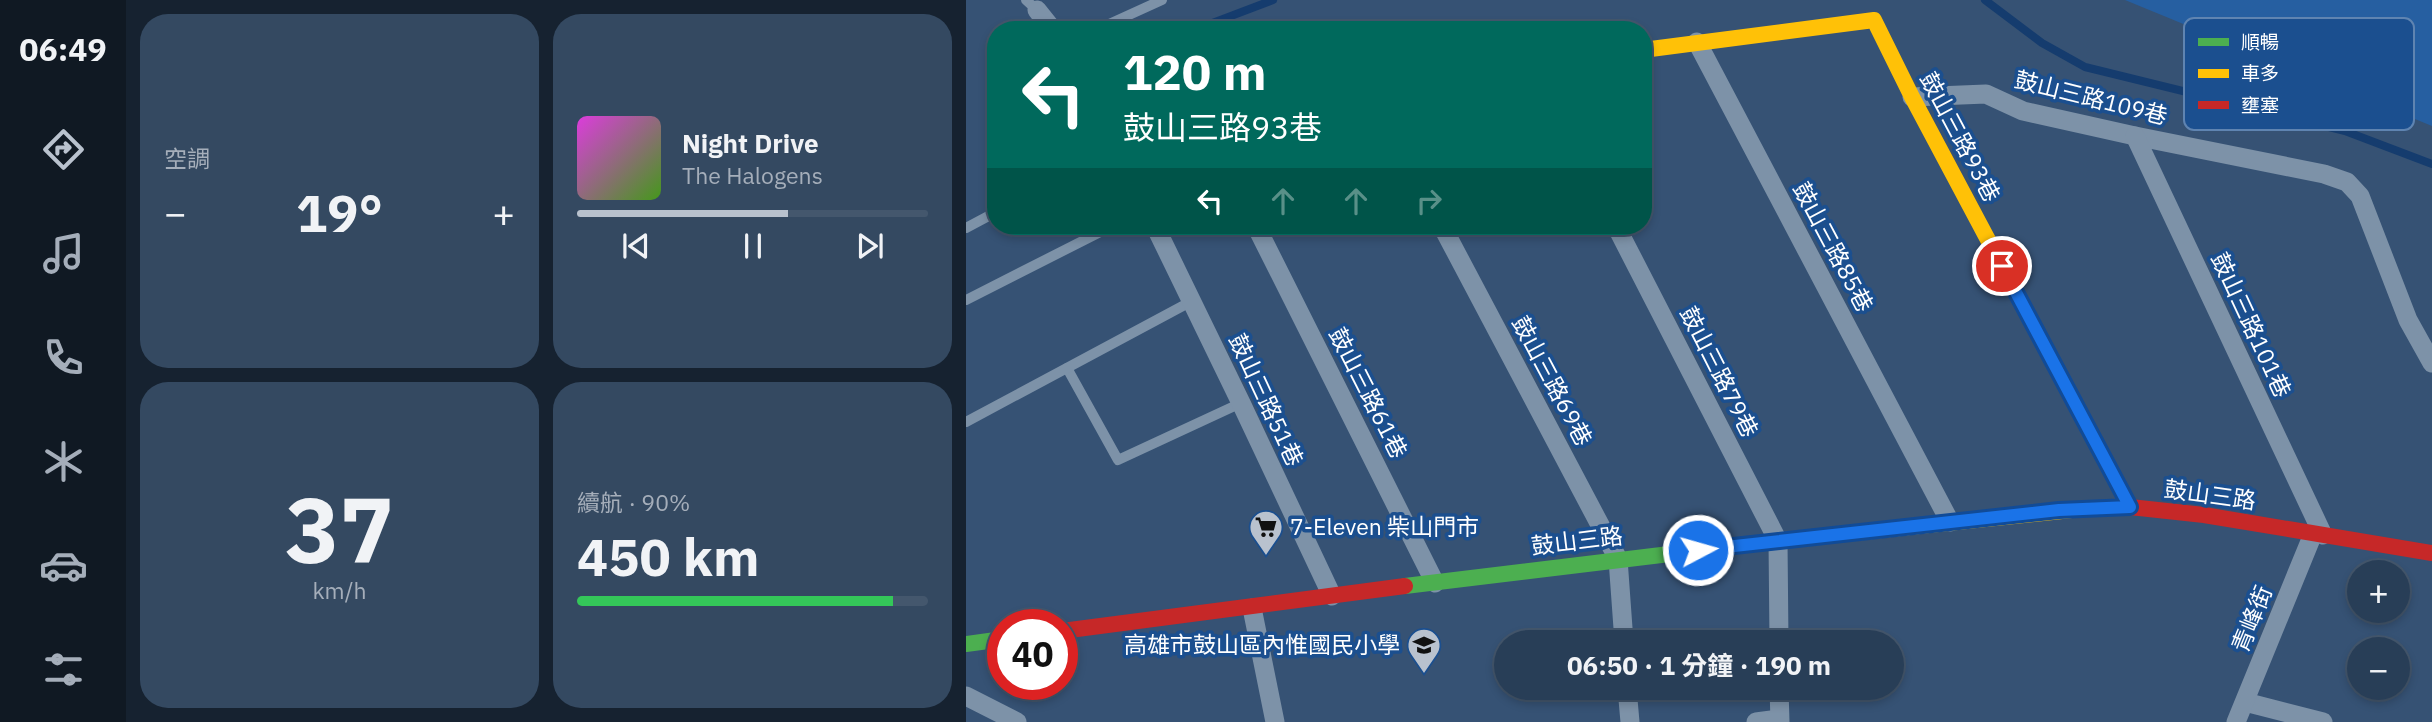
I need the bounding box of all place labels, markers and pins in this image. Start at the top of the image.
pin [1972,236,2032,296]
supermarket icon: 7-Eleven 柴山門市 [1247,508,1285,557]
place label: 7-Eleven 柴山門市 [1290,511,1479,541]
school or university icon: 高雄市鼓山區內惟國民小學 [1405,626,1443,675]
place label: 高雄市鼓山區內惟國民小學 [1124,629,1400,659]

